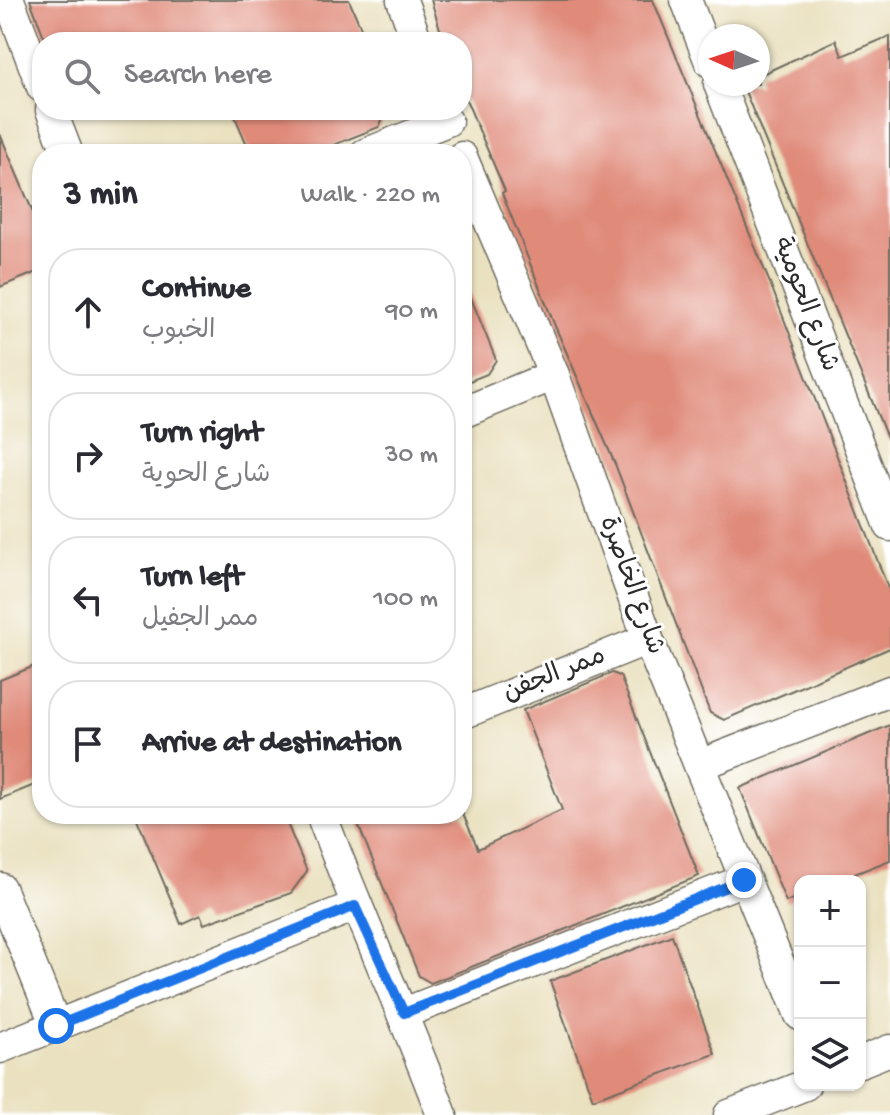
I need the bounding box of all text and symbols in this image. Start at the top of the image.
north arrow [698,24,770,96]
search box [32,32,472,120]
icon: search [60,54,104,98]
text: Search here [124,59,272,94]
text: 3 min [64,176,137,216]
text: Walk · 220 m [301,181,440,212]
street label: شارع الحومية [764,233,844,377]
text: Continue [142,273,251,308]
icon: ahead [66,290,110,334]
text: 90 m [386,297,438,328]
text: الخبوب [142,317,215,348]
text: Turn right [142,417,262,452]
icon: right [66,434,110,478]
text: 30 m [385,441,438,472]
text: شارع الحوية [142,461,270,492]
street label: شارع الخاصرة [591,513,669,659]
text: Turn left [142,561,243,596]
icon: left [66,578,110,622]
text: 100 m [373,585,438,616]
text: ممر الجفيل [142,605,258,636]
street label: ممر الجفن [499,641,611,711]
icon: arrive [66,722,110,766]
text: Arrive at destination [142,727,402,762]
route end [726,862,762,898]
map controls [794,875,866,1091]
button: + [794,875,866,947]
button: − [794,947,866,1019]
route start [38,1008,74,1044]
button: layers [794,1019,866,1091]

